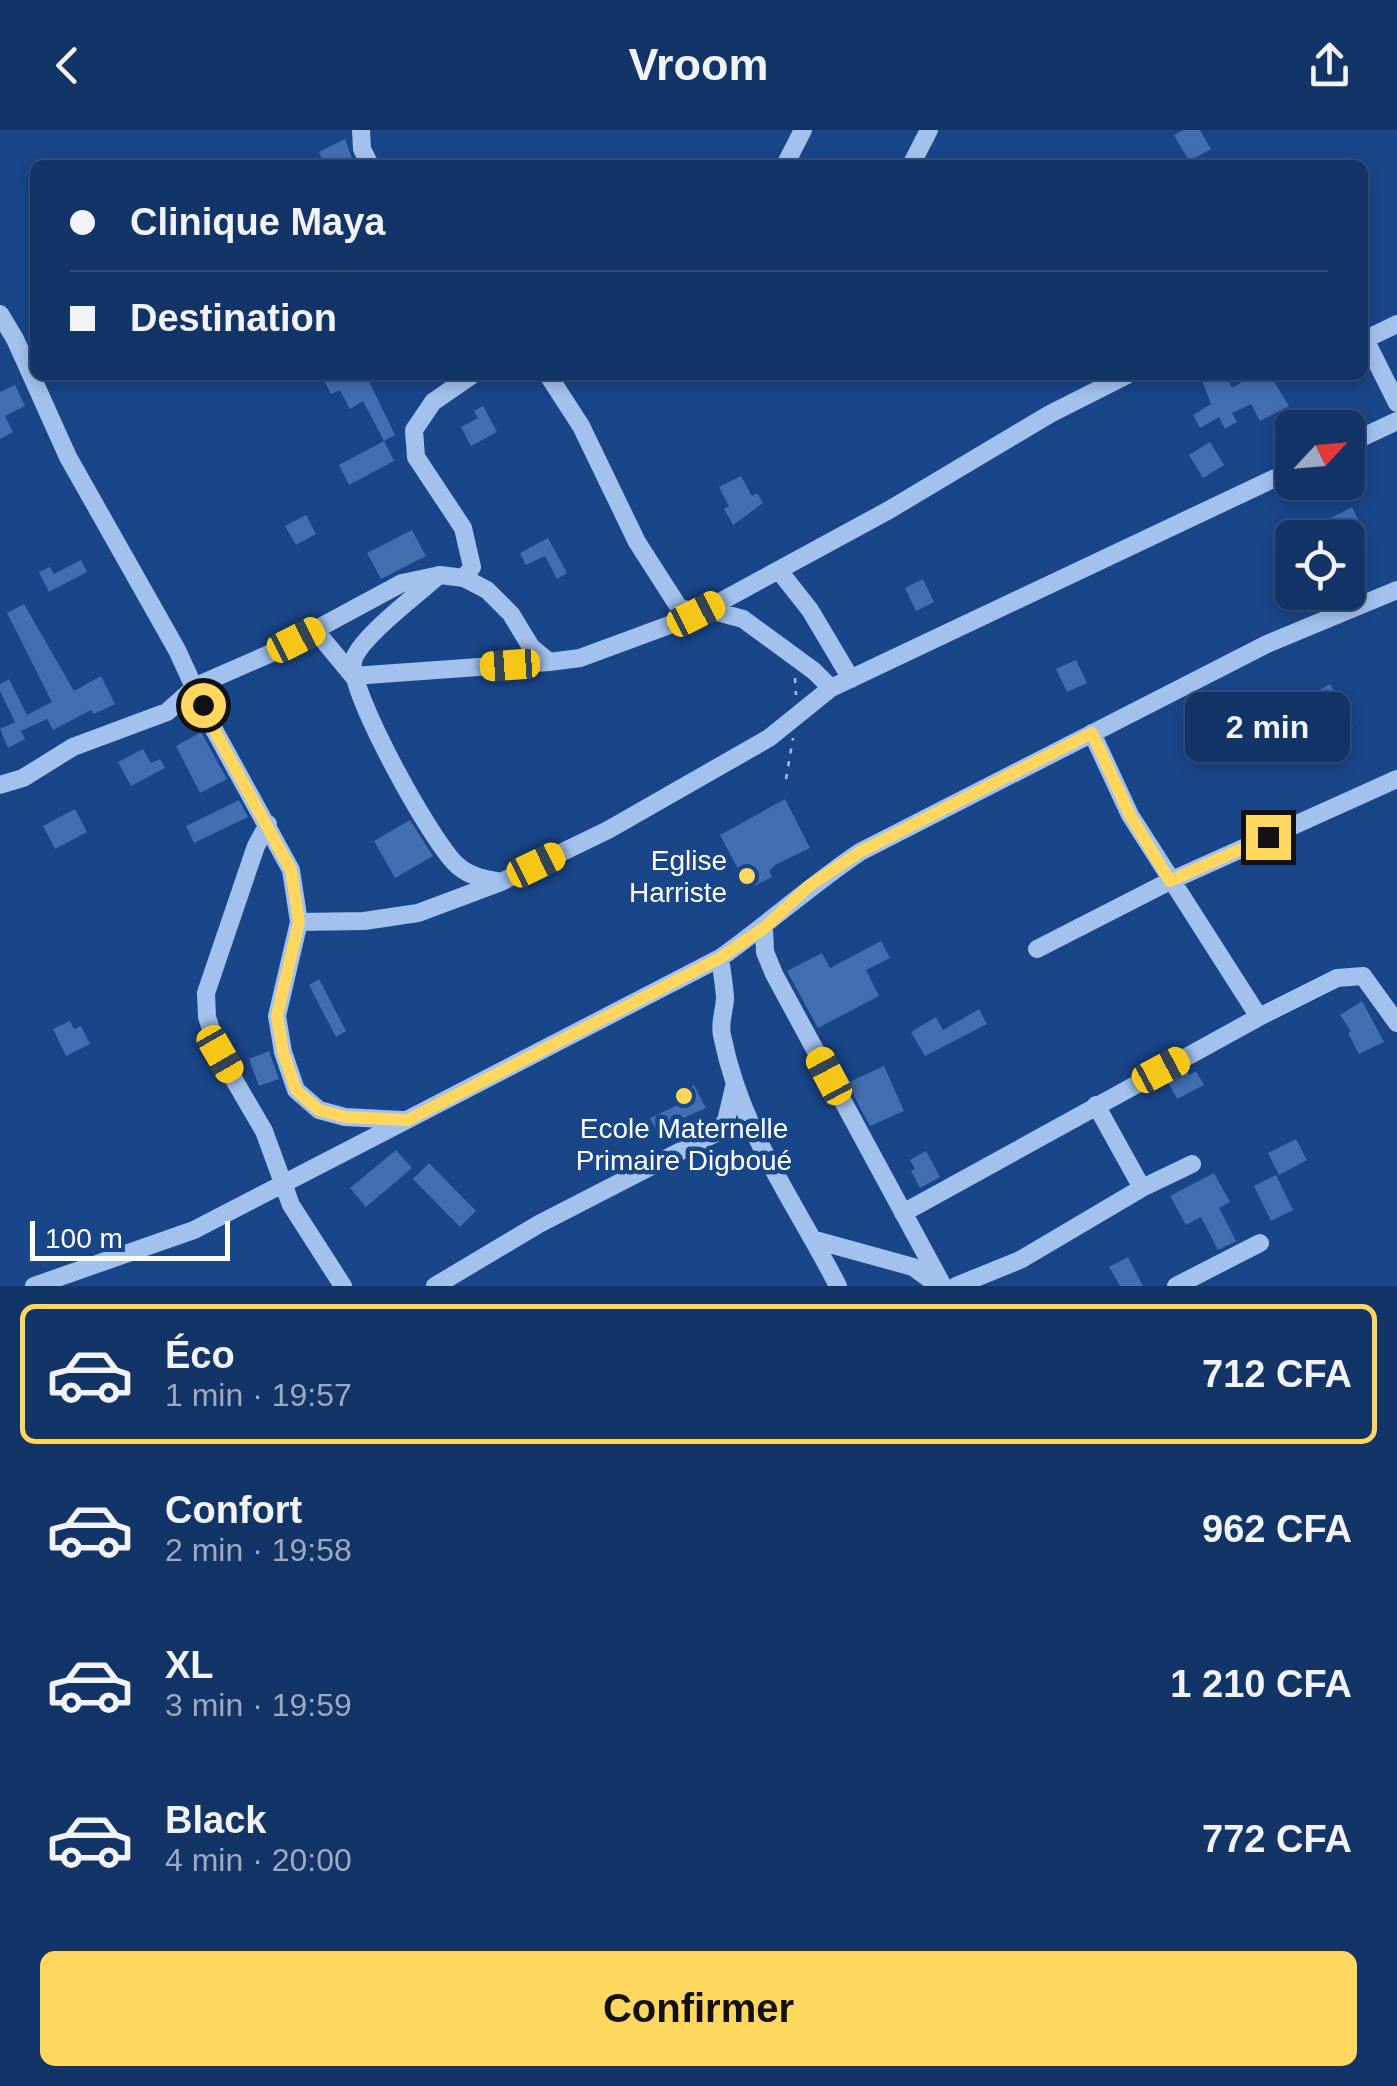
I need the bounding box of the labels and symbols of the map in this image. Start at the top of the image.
north arrow [1275,410,1365,500]
car [662,587,730,641]
car [262,613,330,667]
car [479,648,541,682]
route start [181,683,226,728]
callout: 2 min [1186,692,1350,762]
route end [1246,815,1291,860]
car [502,838,570,892]
place label: Eglise Harriste [629,845,727,908]
marker: Eglise Harriste [736,865,758,887]
car [192,1021,248,1087]
car [802,1042,856,1110]
car [1127,1043,1195,1097]
marker: Ecole Maternelle Primaire Digboué [673,1085,695,1107]
place label: Ecole Maternelle Primaire Digboué [576,1113,792,1176]
scale bar [30,1216,230,1260]

